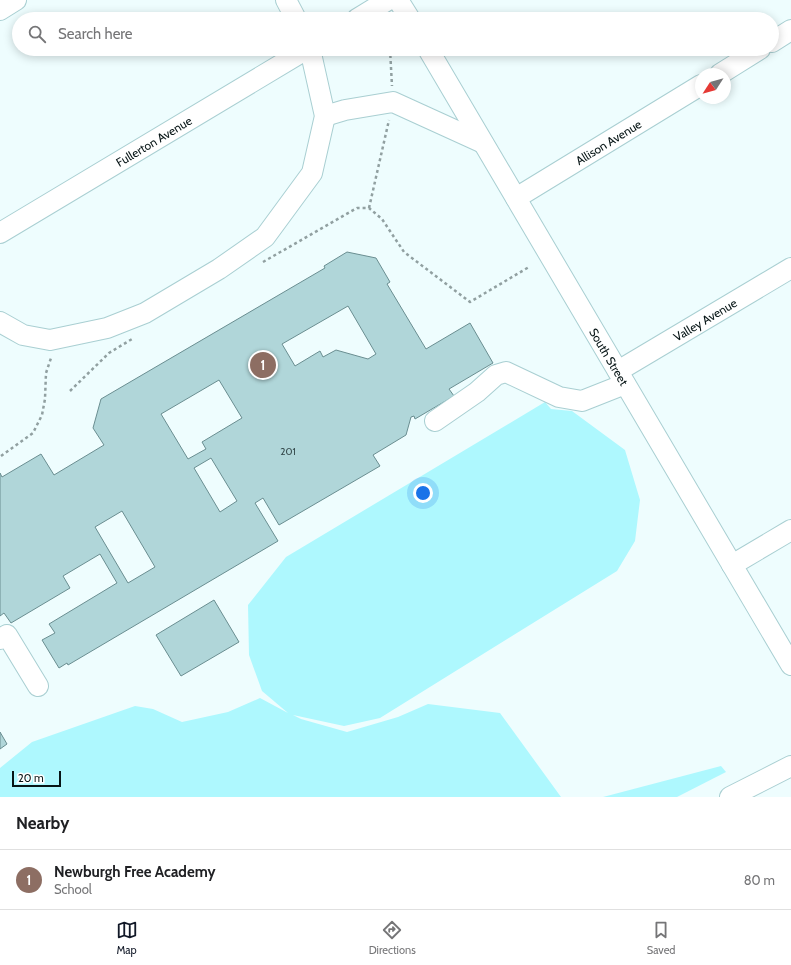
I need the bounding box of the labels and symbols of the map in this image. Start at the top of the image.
north arrow [695,68,731,104]
street label: Fullerton Avenue [113,112,194,169]
street label: Allison Avenue [572,116,644,168]
street label: Valley Avenue [670,295,739,344]
street label: South Street [587,325,632,388]
pin: 1 [250,350,276,380]
house number: 201 [280,445,296,458]
your location [413,483,433,503]
scale bar [12,769,61,788]

